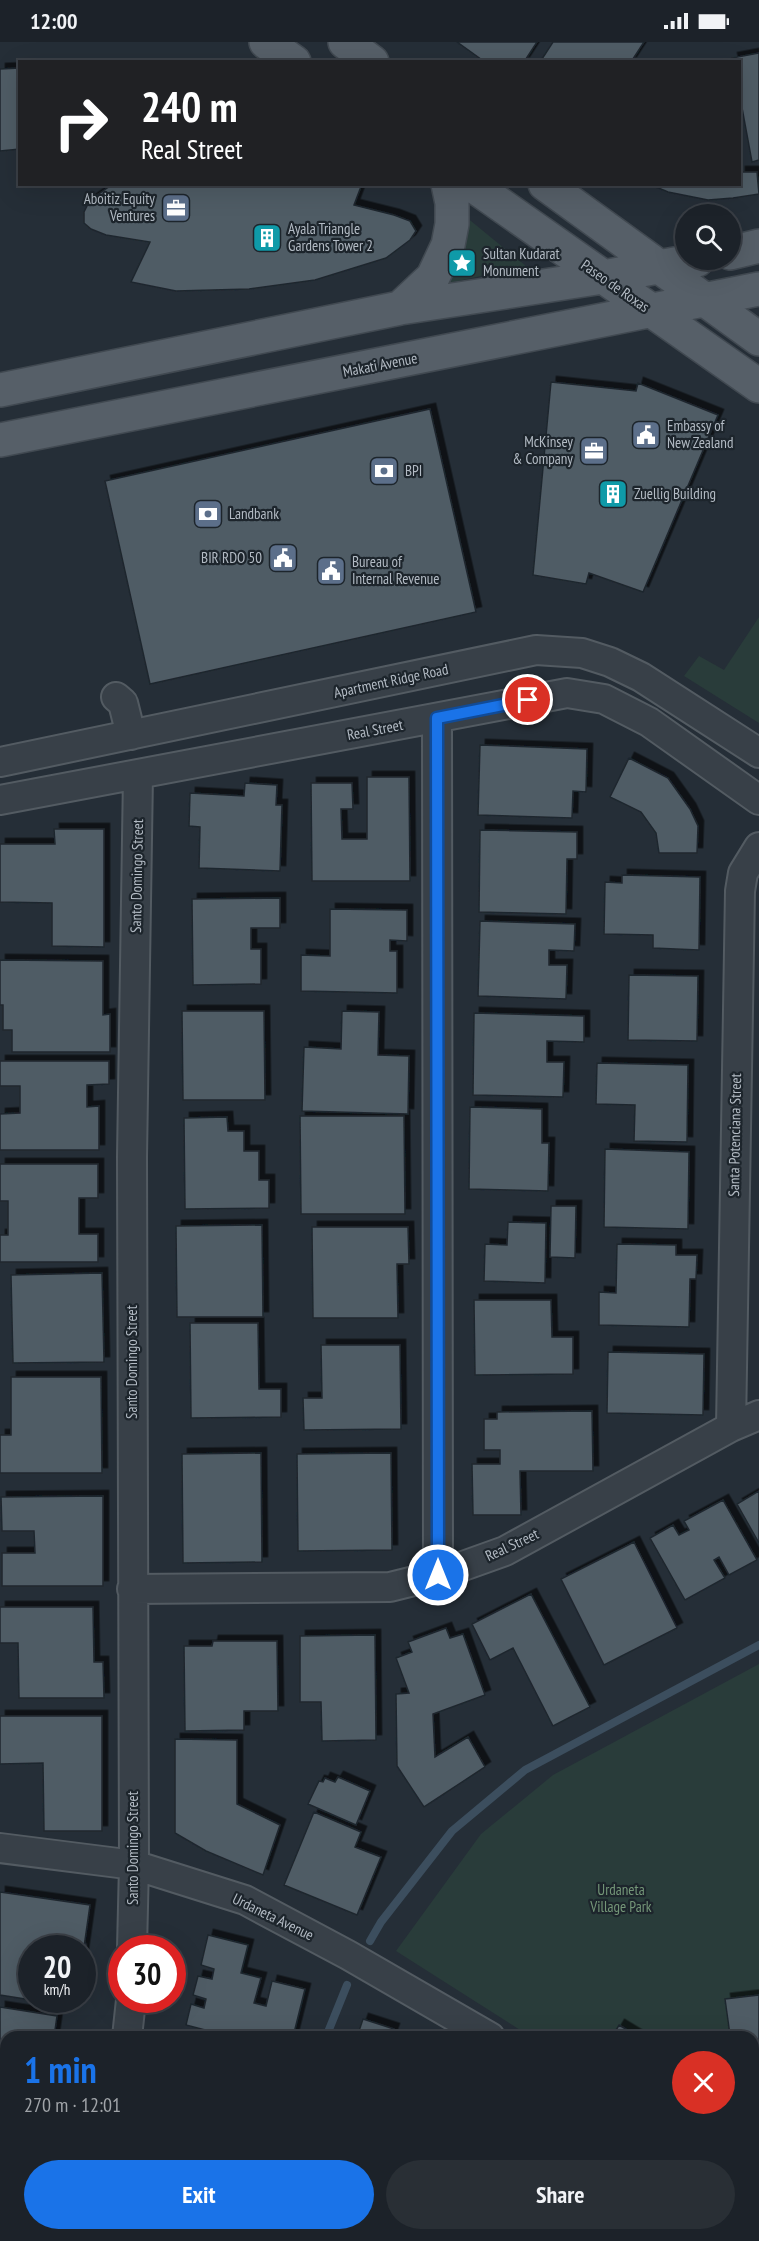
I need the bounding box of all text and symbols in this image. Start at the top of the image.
text: 12:00 [30,7,78,35]
text: 240 m [141,79,238,134]
icon: right [42,84,120,162]
text: Real Street [141,132,243,166]
place label: Aboitiz Equity Ventures [84,189,155,225]
office icon: Aboitiz Equity Ventures [160,192,192,224]
map controls [675,204,741,270]
button: search [675,204,741,270]
place label: Ayala Triangle Gardens Tower 2 [288,219,373,255]
building icon: Ayala Triangle Gardens Tower 2 [251,222,283,254]
place label: Sultan Kudarat Monument [483,244,560,280]
place icon: Sultan Kudarat Monument [446,247,478,279]
street label: Paseo de Roxas [577,255,653,316]
street label: Makati Avenue [341,348,419,381]
place label: Embassy of New Zealand [667,416,733,452]
public building icon: Embassy of New Zealand [630,419,662,451]
place label: McKinsey & Company [513,432,573,468]
office icon: McKinsey & Company [578,435,610,467]
bank icon: BPI [368,455,400,487]
place label: BPI [405,461,422,480]
building icon: Zuellig Building [597,478,629,510]
place label: Zuellig Building [634,484,716,503]
bank icon: Landbank [192,498,224,530]
place label: Landbank [229,504,279,523]
public building icon: BIR RDO 50 [267,542,299,574]
place label: BIR RDO 50 [201,548,262,567]
place label: Bureau of Internal Revenue [352,552,440,588]
public building icon: Bureau of Internal Revenue [315,555,347,587]
street label: Apartment Ridge Road [332,659,450,702]
pin [502,674,553,725]
icon: arrive [511,683,544,716]
street label: Real Street [345,715,404,744]
street label: Santo Domingo Street [126,819,147,933]
street label: Santa Potenciana Street [724,1073,745,1197]
street label: Santo Domingo Street [122,1305,141,1419]
street label: Real Street [482,1524,541,1565]
position arrow [406,1543,470,1607]
street label: Santo Domingo Street [123,1791,142,1905]
park label: Urdaneta Village Park [589,1880,652,1916]
street label: Urdaneta Avenue [229,1889,317,1944]
speed limit sign: 30 [108,1935,186,2013]
text: 20 [43,1947,71,1986]
text: km/h [44,1980,70,1999]
text: 1 min [24,2046,97,2093]
button: close [672,2051,735,2114]
text: 270 m · 12:01 [24,2092,121,2118]
button: Exit [24,2160,374,2229]
button: Share [386,2160,735,2229]

